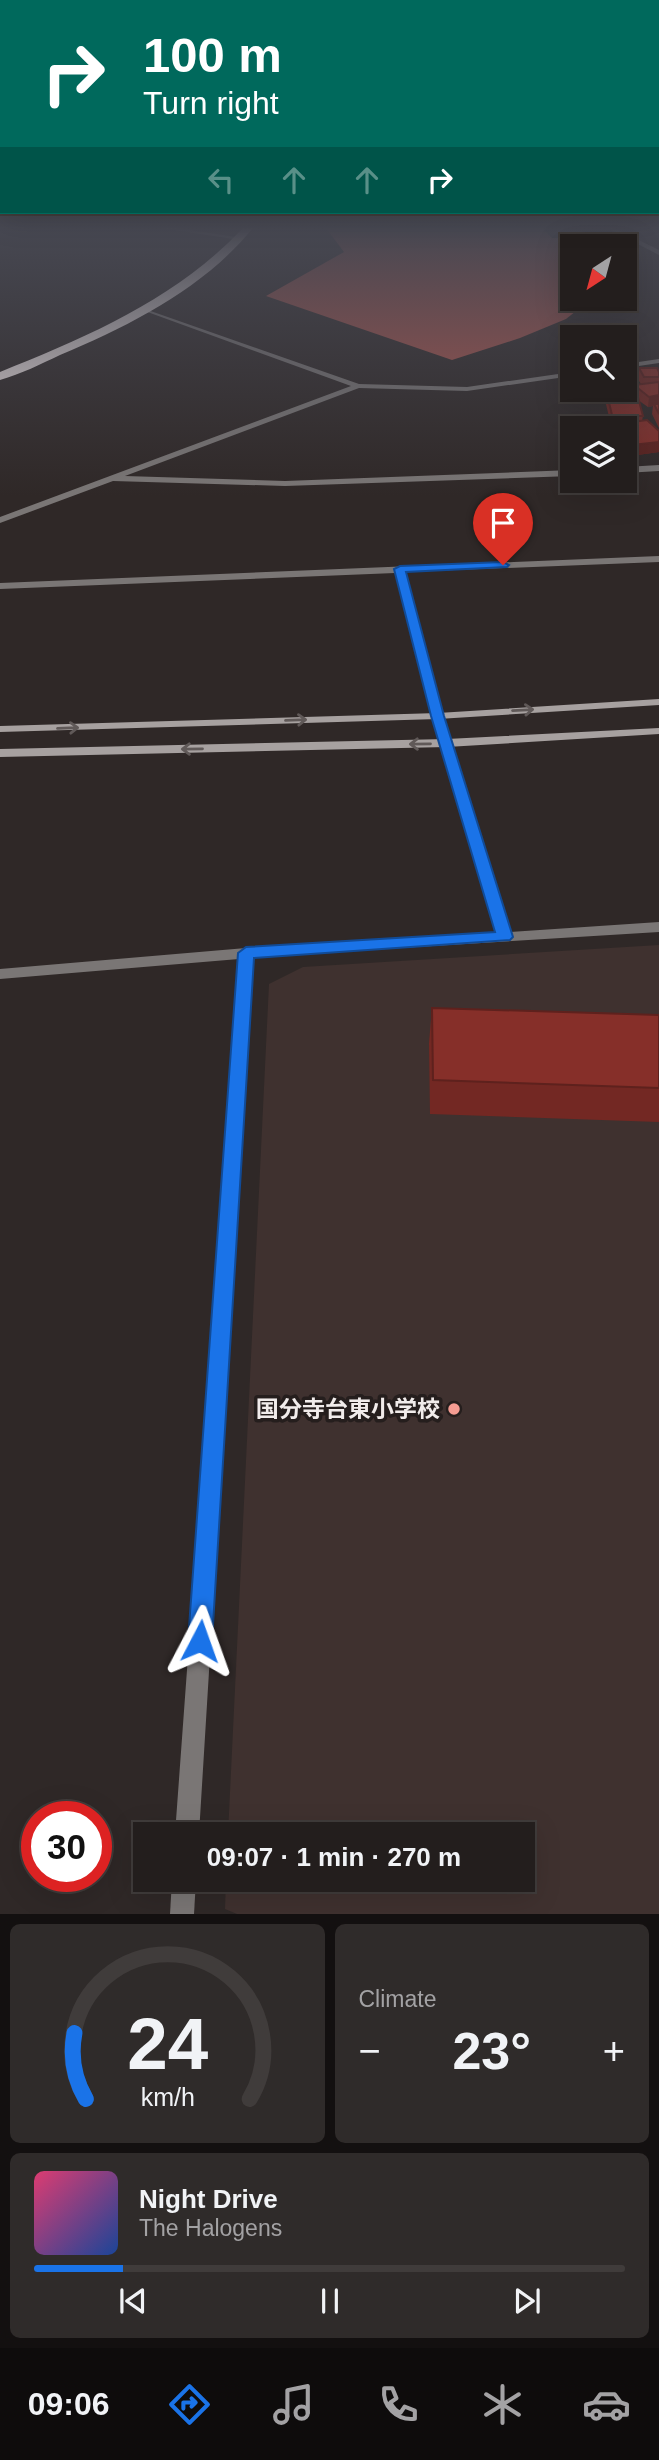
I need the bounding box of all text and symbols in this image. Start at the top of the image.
icon: right [28,28,119,119]
text: 100 m [143,28,282,82]
text: Turn right [143,85,279,121]
icon: left [202,161,240,199]
icon: ahead [275,161,313,199]
icon: ahead [348,161,386,199]
icon: right [421,161,459,199]
north arrow [560,234,637,312]
map controls [560,234,637,493]
button: search [560,325,637,402]
button: layers [560,416,637,493]
pin [473,493,533,565]
icon: arrive [484,504,522,542]
one-way arrow [511,704,534,717]
one-way arrow [284,714,307,727]
one-way arrow [56,721,79,734]
one-way arrow [408,737,431,750]
one-way arrow [181,743,204,756]
place label: 国分寺台東小学校 [256,1396,440,1422]
marker: 国分寺台東小学校 [446,1401,462,1417]
position arrow [163,1604,237,1678]
speed limit sign: 30 [21,1801,112,1892]
text: 09:07 · 1 min · 270 m [207,1842,461,1872]
text: Climate [359,1986,436,2012]
text: 24 [127,2004,208,2085]
text: 23° [452,2022,531,2080]
text: − [359,2030,381,2072]
text: + [603,2030,625,2072]
text: km/h [140,2083,194,2111]
text: Night Drive [139,2184,278,2214]
text: The Halogens [139,2215,282,2241]
icon: previous [114,2282,152,2320]
icon: pause [311,2282,349,2320]
icon: next [508,2282,546,2320]
icon: directions [165,2380,214,2429]
icon: music [269,2380,318,2429]
icon: phone [374,2380,423,2429]
icon: climate [478,2380,527,2429]
icon: car [582,2380,631,2429]
text: 09:06 [28,2386,110,2422]

